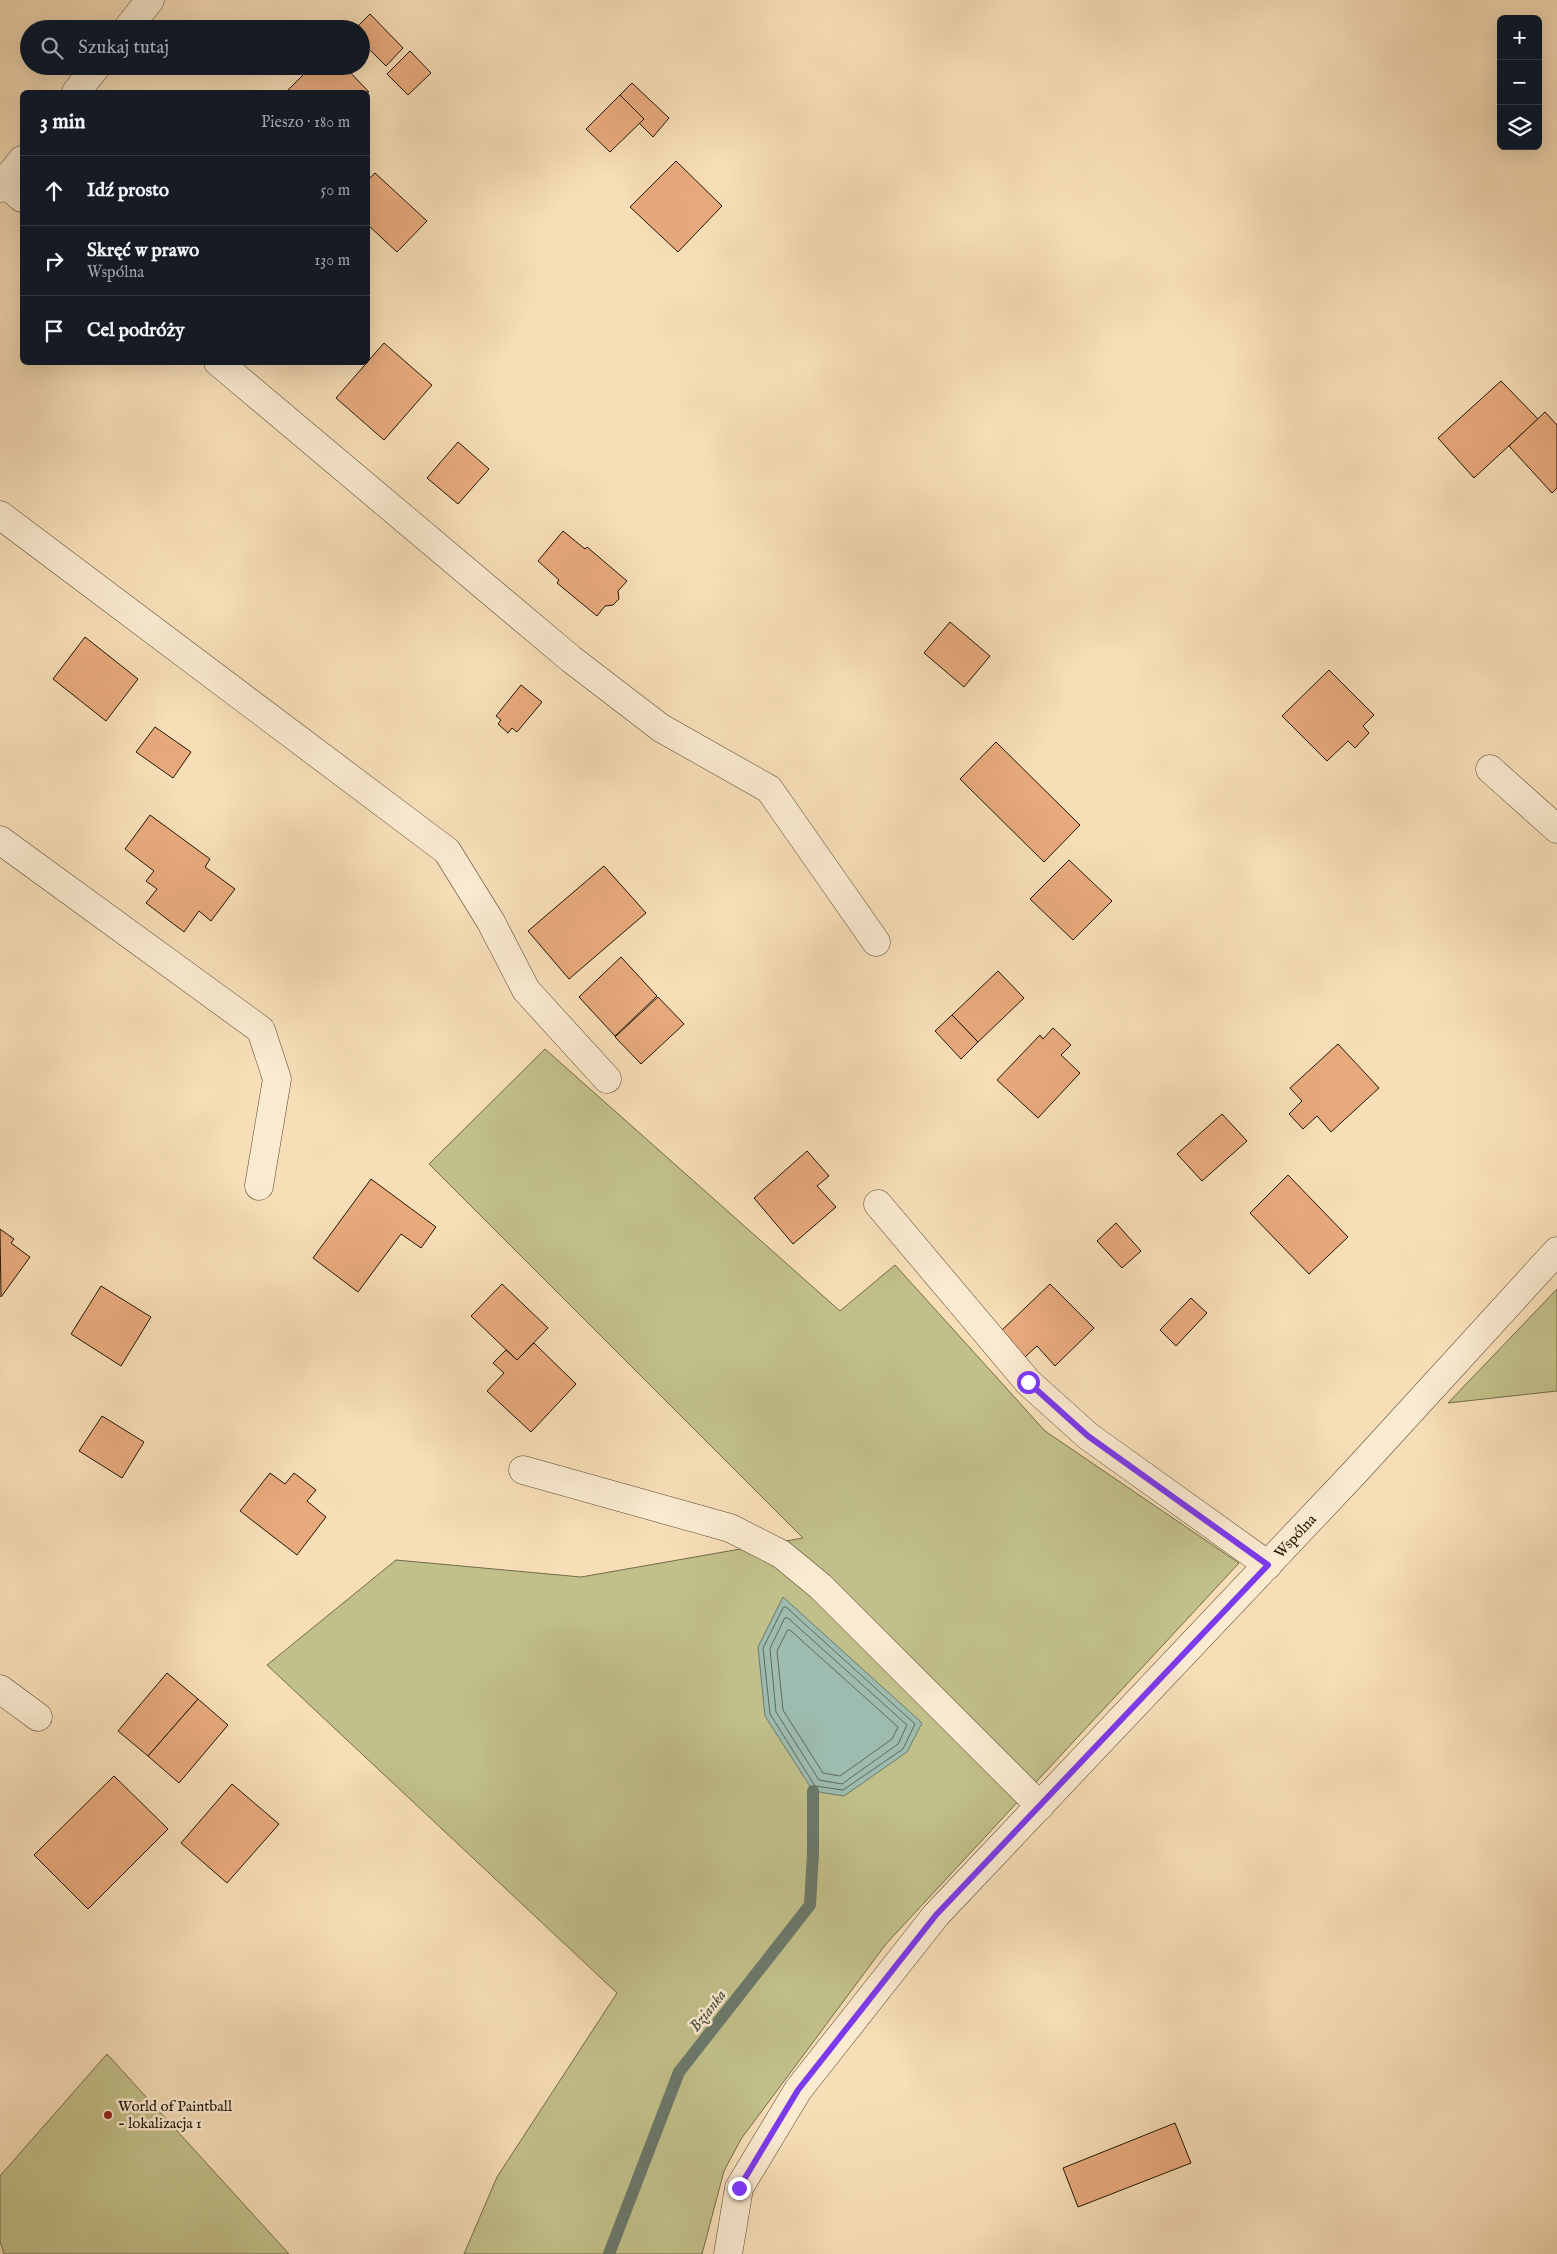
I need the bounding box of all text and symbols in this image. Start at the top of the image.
map controls [1497,15,1542,150]
button: + [1497,15,1542,60]
search box [20,20,370,75]
icon: search [38,34,66,62]
text: Szukaj tutaj [78,36,169,60]
button: − [1497,60,1542,105]
button: layers [1497,105,1542,150]
text: 3 min [40,109,85,136]
text: Pieszo · 180 m [261,113,350,133]
icon: ahead [40,177,68,205]
text: Idź prosto [87,179,169,203]
text: 50 m [321,181,350,201]
text: Skręć w prawo [87,239,199,263]
icon: right [40,247,68,275]
text: 130 m [314,251,350,271]
text: Wspólna [87,263,144,283]
icon: arrive [40,317,68,345]
text: Cel podróży [87,319,185,343]
route start [1017,1371,1040,1394]
street label: Wspólna [1270,1510,1321,1562]
water label: Bzianka [686,1986,731,2037]
place label: World of Paintball - lokalizacja 1 [118,2097,233,2133]
marker: World of Paintball - lokalizacja 1 [102,2109,114,2121]
route end [728,2177,751,2200]

